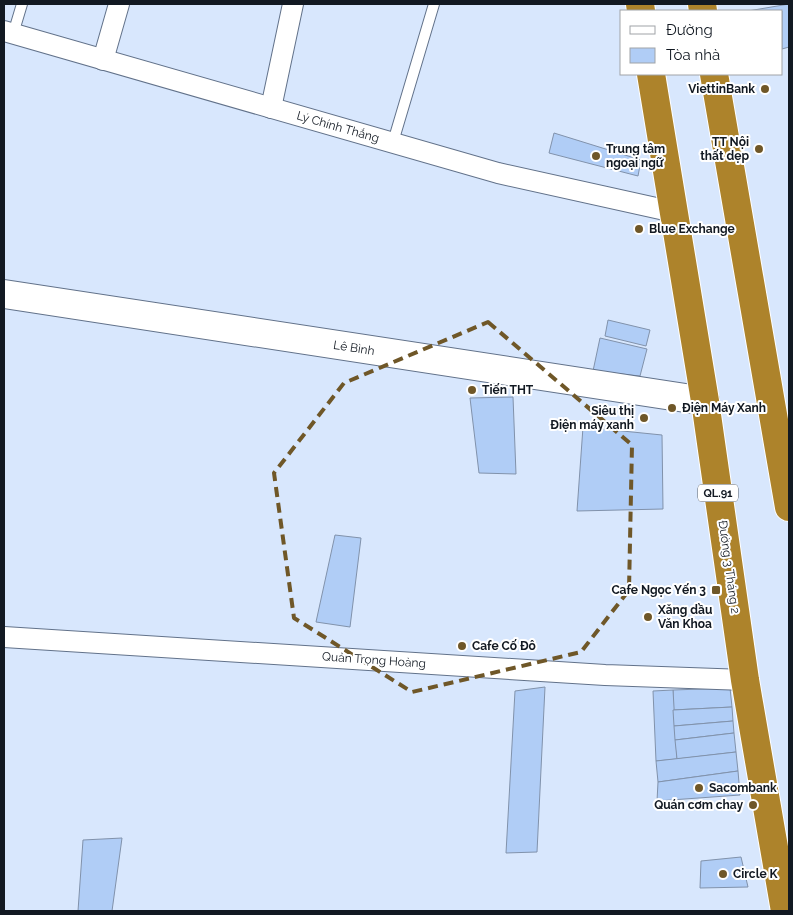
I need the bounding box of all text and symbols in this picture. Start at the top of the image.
legend [620,10,783,75]
text: Đường [666,21,713,39]
text: Tòa nhà [666,46,720,64]
place label: ViettinBank [688,82,755,96]
marker: ViettinBank [759,83,771,95]
street label: Lý Chính Thắng [295,109,381,145]
place label: TT Nội thất dẹp [700,135,749,163]
place label: Trung tâm ngoại ngữ [606,142,665,170]
marker: TT Nội thất dẹp [753,143,765,155]
marker: Trung tâm ngoại ngữ [590,150,602,162]
place label: Blue Exchange [649,222,735,236]
marker: Blue Exchange [633,223,645,235]
street label: Lê Bình [332,338,376,358]
place label: Tiến THT [482,383,534,397]
marker: Tiến THT [466,384,478,396]
place label: Điện Máy Xanh [682,401,766,415]
marker: Điện Máy Xanh [666,402,678,414]
place label: Siêu thị Điện máy xanh [550,404,634,432]
marker: Siêu thị Điện máy xanh [638,412,650,424]
road number: QL.91 [698,484,738,502]
street label: Đường 3 Tháng 2 [716,519,742,615]
place label: Cafe Ngọc Yến 3 [611,583,706,597]
marker: Cafe Ngọc Yến 3 [710,584,722,596]
place label: Xăng dầu Văn Khoa [657,603,712,631]
marker: Xăng dầu Văn Khoa [642,611,654,623]
place label: Cafe Cố Đô [472,639,536,653]
marker: Cafe Cố Đô [456,640,468,652]
street label: Quản Trọng Hoàng [322,649,426,671]
place label: Sacombank [709,781,777,795]
marker: Sacombank [693,782,705,794]
place label: Quán cơm chay [654,798,743,812]
marker: Quán cơm chay [747,799,759,811]
place label: Circle K [733,867,778,881]
marker: Circle K [717,868,729,880]

